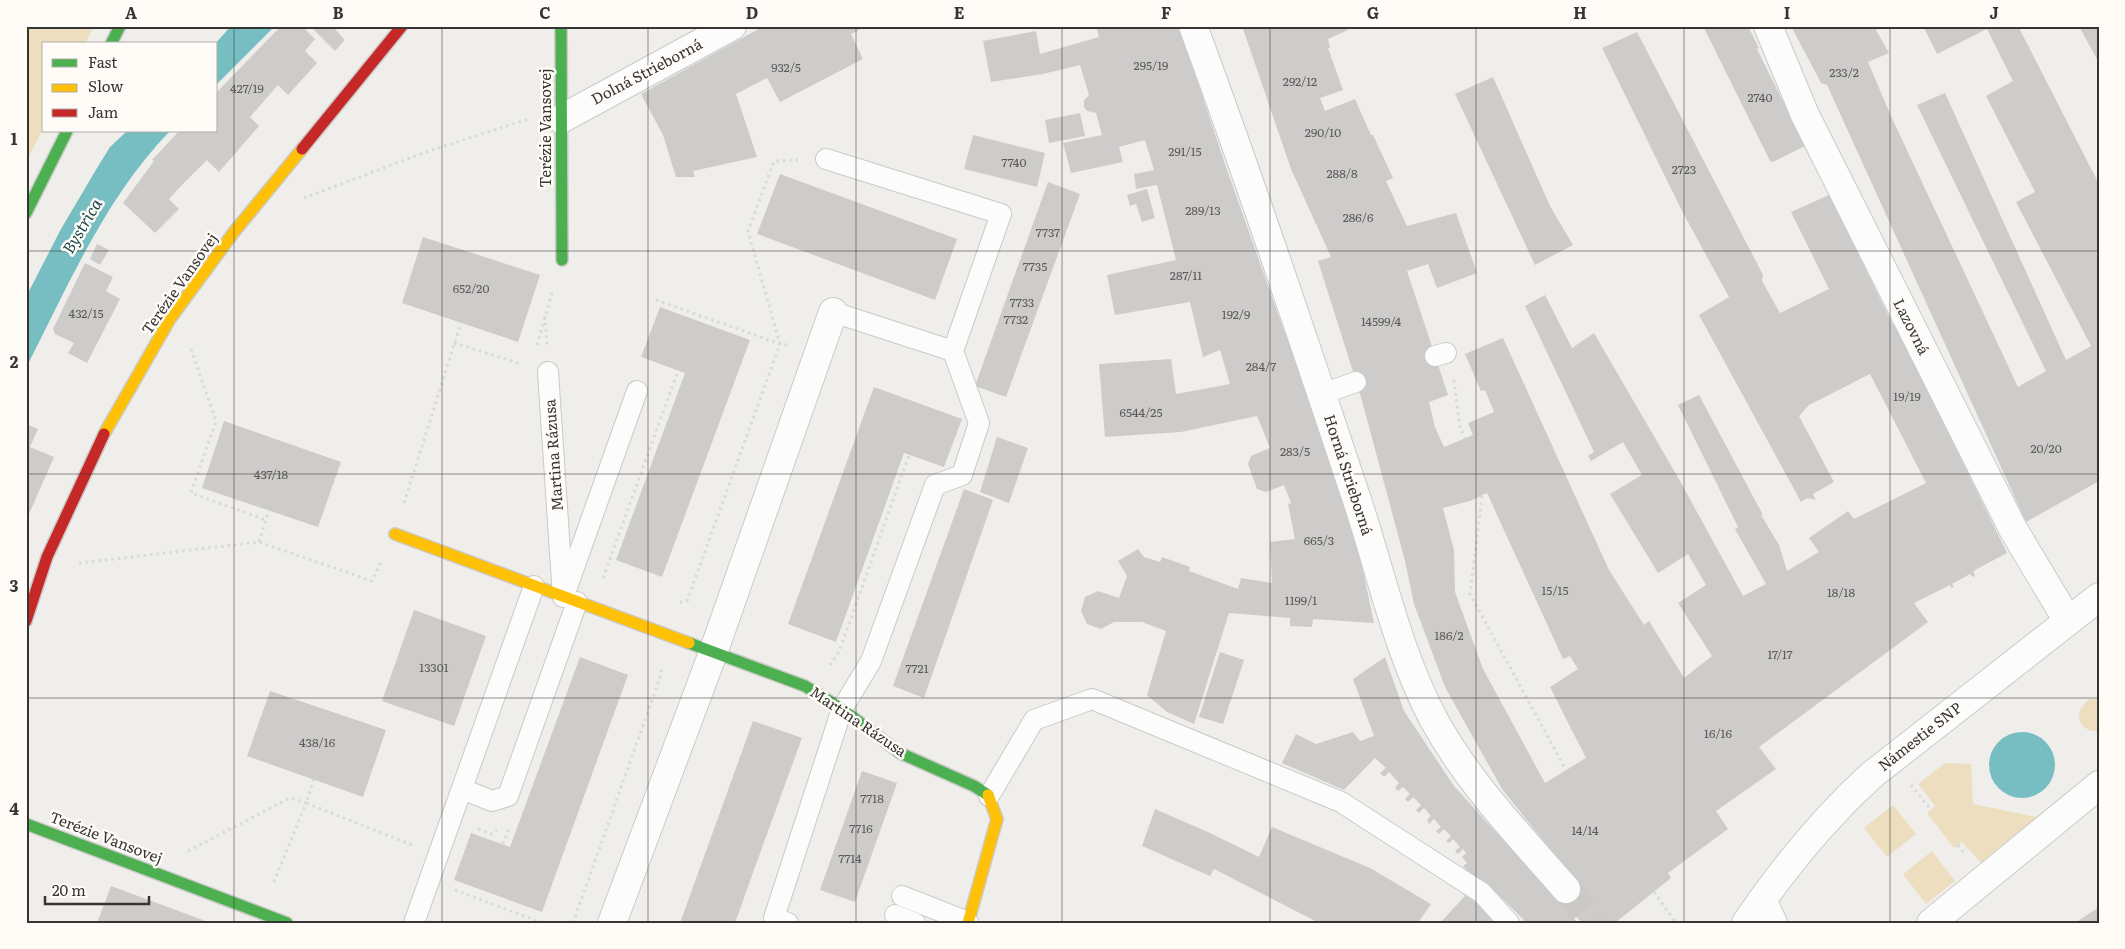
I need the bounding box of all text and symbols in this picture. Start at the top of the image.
text: A [125,0,137,24]
text: B [332,0,344,24]
text: C [539,0,551,24]
text: D [746,0,758,24]
text: E [954,0,965,24]
text: F [1161,0,1171,24]
text: G [1367,0,1379,24]
text: H [1573,0,1587,24]
text: I [1784,0,1790,24]
text: J [1989,0,1999,24]
street label: Dolná Strieborná [587,31,707,110]
legend [42,42,218,132]
text: Fast [88,50,117,73]
house number: 295/19 [1134,56,1168,74]
house number: 932/5 [771,58,801,76]
house number: 233/2 [1829,63,1859,81]
street label: Terézie Vansovej [533,68,556,188]
house number: 292/12 [1283,72,1317,90]
text: Slow [88,74,123,97]
house number: 427/19 [230,79,264,97]
house number: 2740 [1748,88,1772,106]
text: Jam [88,100,119,123]
house number: 290/10 [1305,123,1341,141]
text: 1 [11,126,18,150]
house number: 291/15 [1168,142,1202,160]
house number: 7740 [1002,153,1026,171]
house number: 2723 [1672,160,1696,178]
house number: 288/8 [1326,164,1358,182]
water label: Bystrica [55,193,107,257]
house number: 289/13 [1185,201,1221,219]
house number: 286/6 [1343,208,1374,226]
house number: 7737 [1036,223,1060,241]
street label: Terézie Vansovej [135,228,222,339]
house number: 7735 [1023,257,1047,275]
house number: 287/11 [1170,266,1202,284]
house number: 652/20 [453,279,489,297]
house number: 7733 [1010,293,1034,311]
street label: Lazovná [1888,294,1937,359]
house number: 432/15 [69,304,103,322]
house number: 192/9 [1222,305,1250,323]
house number: 7732 [1004,310,1028,328]
house number: 14599/4 [1361,312,1401,330]
text: 2 [10,349,19,373]
house number: 284/7 [1246,357,1276,375]
house number: 19/19 [1893,387,1921,405]
street label: Martina Rázusa [537,397,568,512]
house number: 6544/25 [1119,403,1163,421]
street label: Horná Strieborná [1319,411,1380,539]
house number: 20/20 [2030,439,2062,457]
house number: 283/5 [1280,442,1310,460]
house number: 437/18 [254,465,289,483]
house number: 665/3 [1304,531,1334,549]
text: 3 [10,573,19,597]
house number: 15/15 [1541,581,1569,599]
house number: 18/18 [1827,583,1855,601]
house number: 1199/1 [1285,591,1317,609]
house number: 186/2 [1434,626,1464,644]
house number: 17/17 [1767,645,1793,663]
house number: 13301 [419,658,449,676]
house number: 7721 [905,659,929,677]
street label: Martina Rázusa [806,680,913,762]
street label: Námestie SNP [1872,696,1966,776]
house number: 16/16 [1704,724,1732,742]
house number: 438/16 [299,733,336,751]
house number: 7718 [860,789,884,807]
text: 4 [9,796,19,820]
street label: Terézie Vansovej [47,804,166,869]
house number: 7716 [849,819,873,837]
house number: 14/14 [1571,821,1599,839]
house number: 7714 [838,849,862,867]
scale bar [45,874,149,906]
text: 20 m [52,878,86,901]

